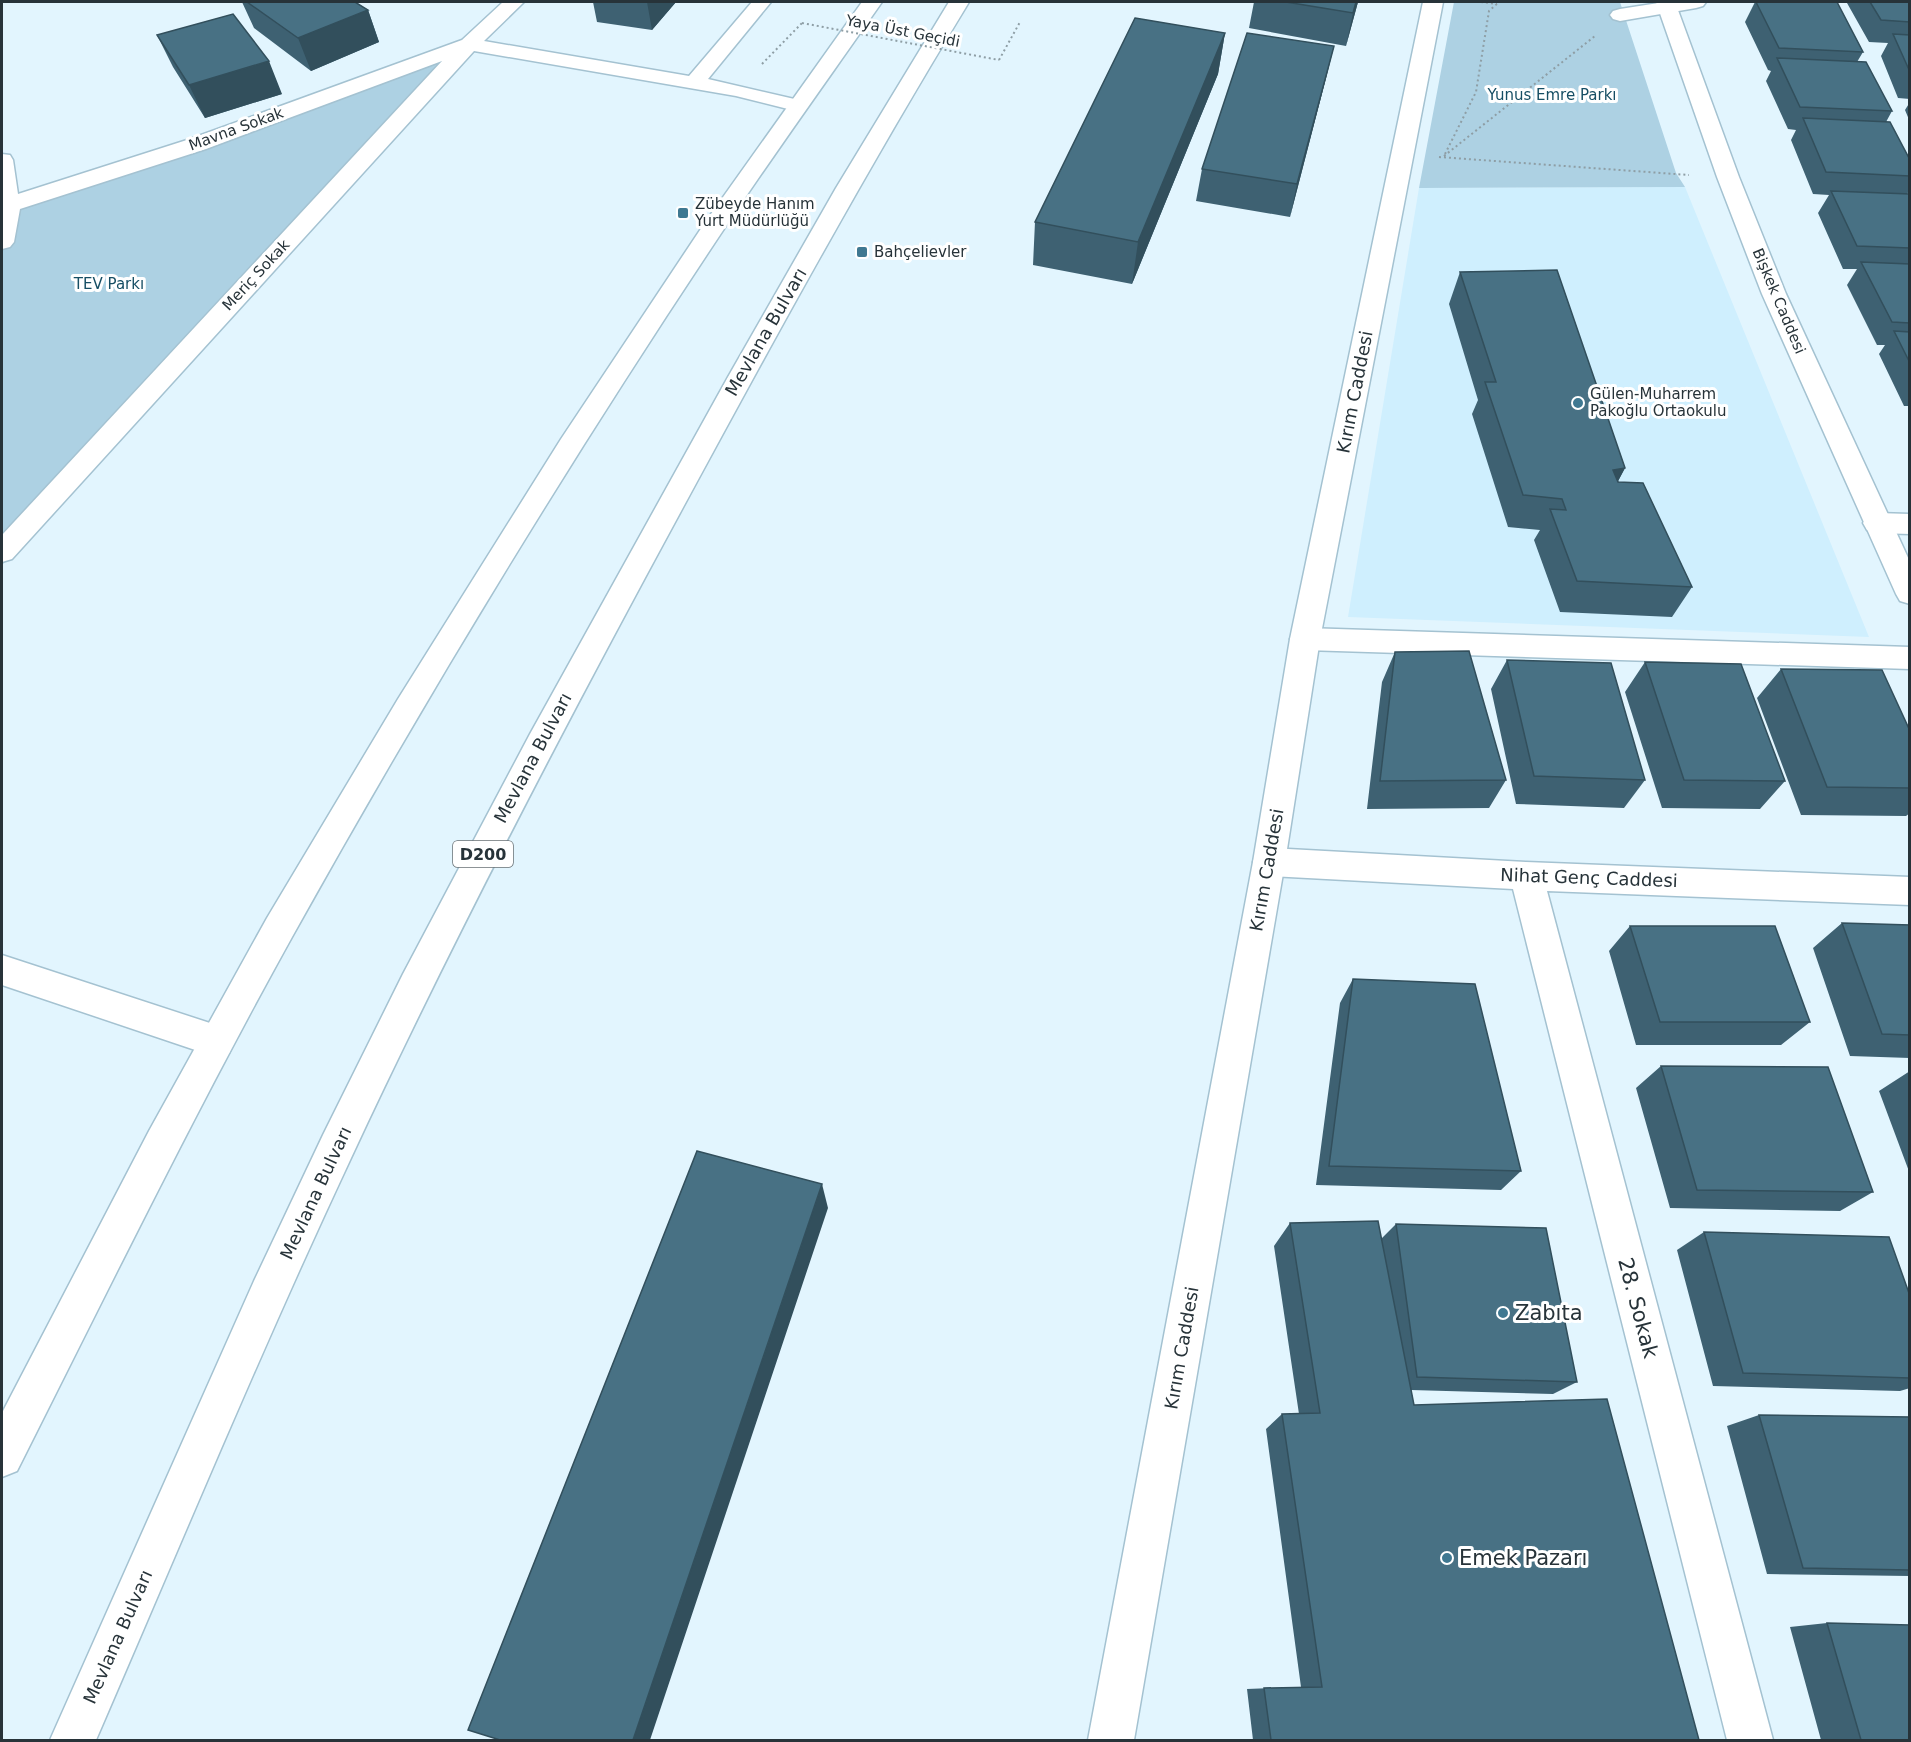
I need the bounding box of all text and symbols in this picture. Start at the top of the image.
street label: Yaya Üst Geçidi [844,10,962,51]
park label: Yunus Emre Parkı [1486,86,1617,104]
street label: Mavna Sokak [186,103,286,154]
place label: Zübeyde Hanım Yurt Müdürlüğü [694,195,815,230]
marker: Zübeyde Hanım Yurt Müdürlüğü [676,206,690,220]
street label: Meriç Sokak [219,236,294,314]
place label: Bahçelievler [874,243,967,261]
marker: Bahçelievler [855,245,869,259]
street label: Bişkek Caddesi [1749,245,1809,357]
street label: Mevlana Bulvarı [720,264,811,399]
park label: TEV Parkı [73,275,144,293]
street label: Kırım Caddesi [1332,329,1377,455]
place label: Gülen-Muharrem Pakoğlu Ortaokulu [1590,385,1727,420]
marker: Gülen-Muharrem Pakoğlu Ortaokulu [1571,396,1585,410]
street label: Mevlana Bulvarı [489,689,576,826]
street label: Kırım Caddesi [1245,807,1288,933]
road number: D200 [453,841,513,867]
street label: Nihat Genç Caddesi [1500,864,1678,891]
street label: Mevlana Bulvarı [276,1123,356,1263]
street label: 28. Sokak [1613,1255,1663,1362]
street label: Kırım Caddesi [1160,1285,1203,1411]
place label: Zabıta [1515,1301,1583,1325]
marker: Zabıta [1496,1306,1510,1320]
place label: Emek Pazarı [1459,1546,1587,1570]
marker: Emek Pazarı [1440,1551,1454,1565]
street label: Mevlana Bulvarı [79,1567,156,1707]

